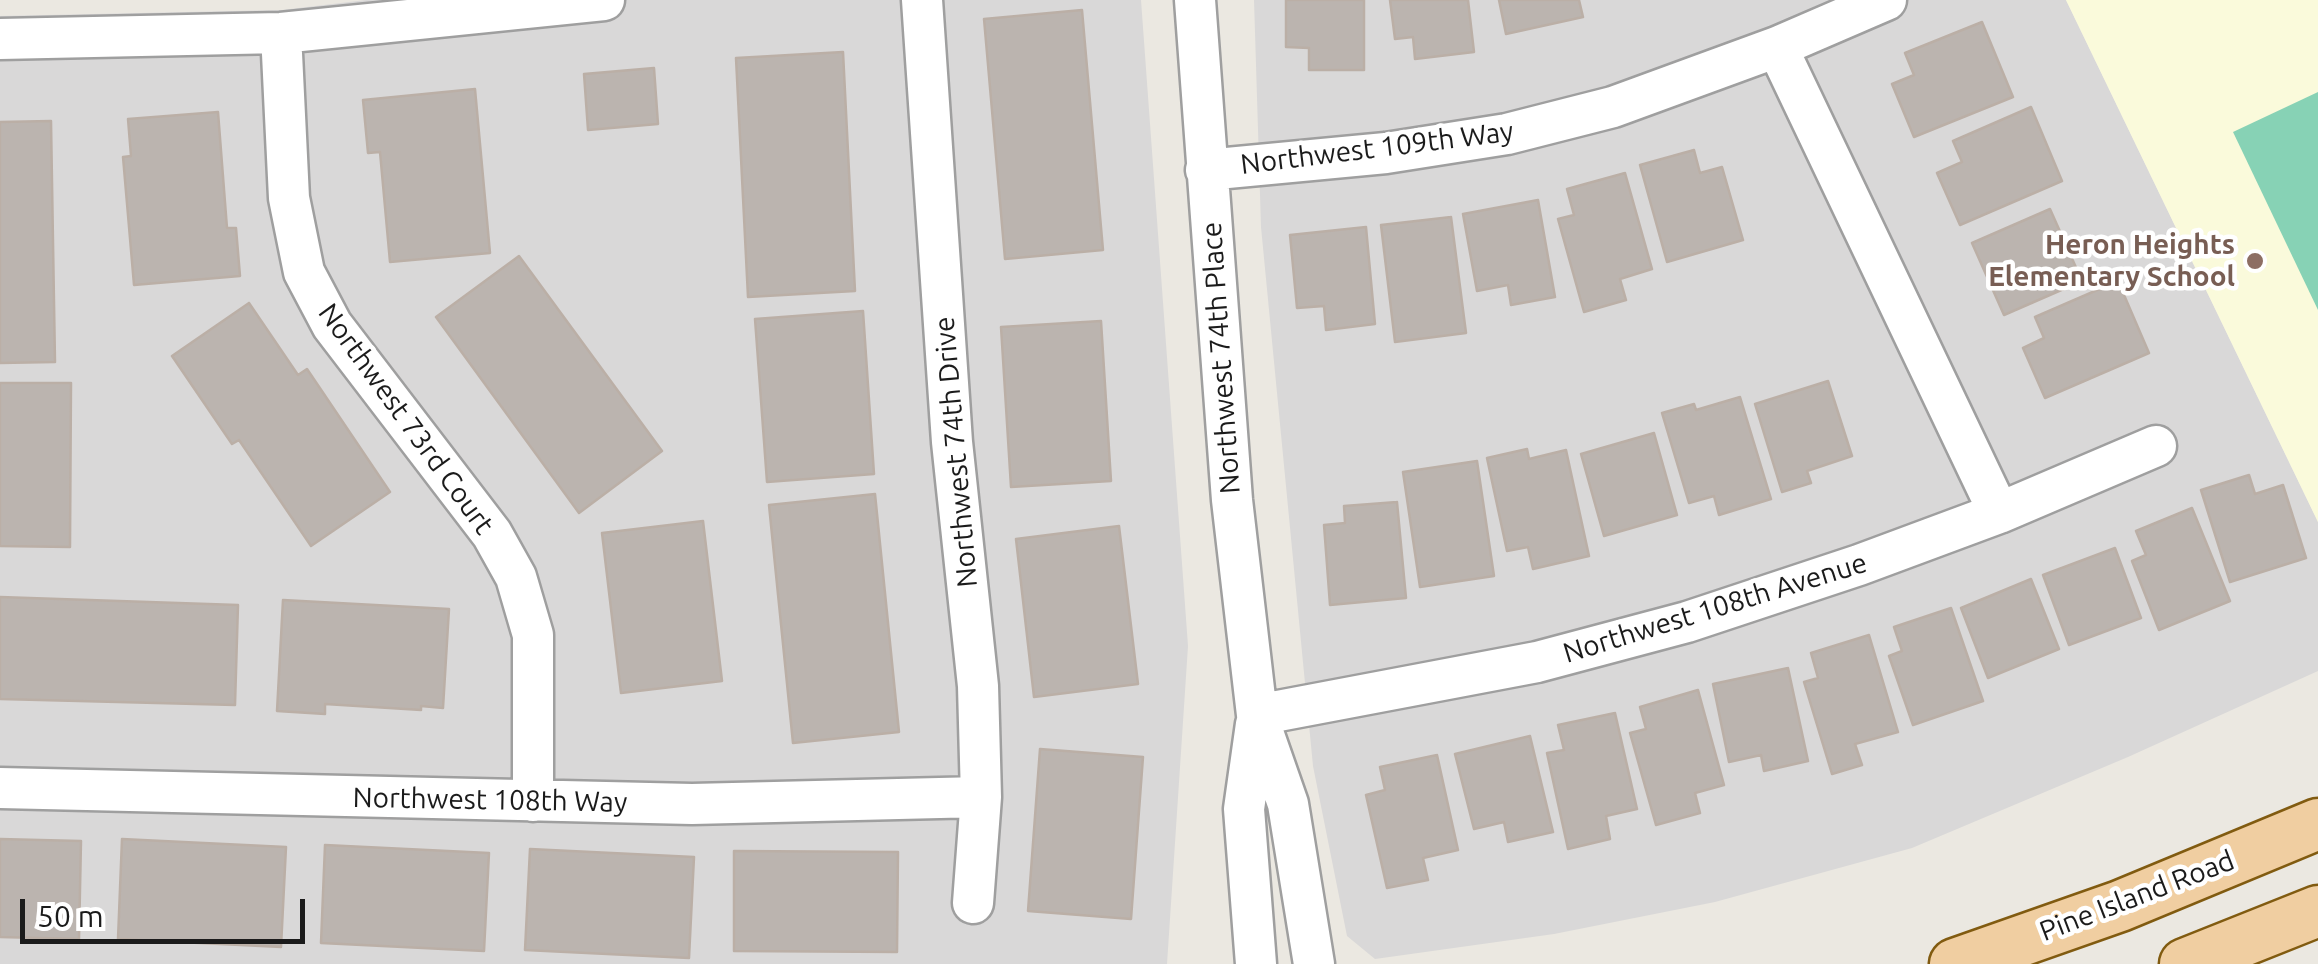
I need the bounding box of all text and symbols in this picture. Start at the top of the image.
street label: Northwest 109th Way [1239,115,1515,181]
street label: Northwest 74th Place [1195,221,1247,495]
place label: Heron Heights Elementary School [1988,228,2235,294]
marker: Heron Heights Elementary School [2244,250,2266,272]
street label: Northwest 73rd Court [311,297,501,541]
street label: Northwest 74th Drive [927,315,985,589]
street label: Northwest 108th Avenue [1559,546,1871,670]
street label: Northwest 108th Way [352,781,628,819]
street label: Pine Island Road [2035,843,2239,949]
scale bar [25,879,310,941]
text: 50 m [37,899,104,933]

